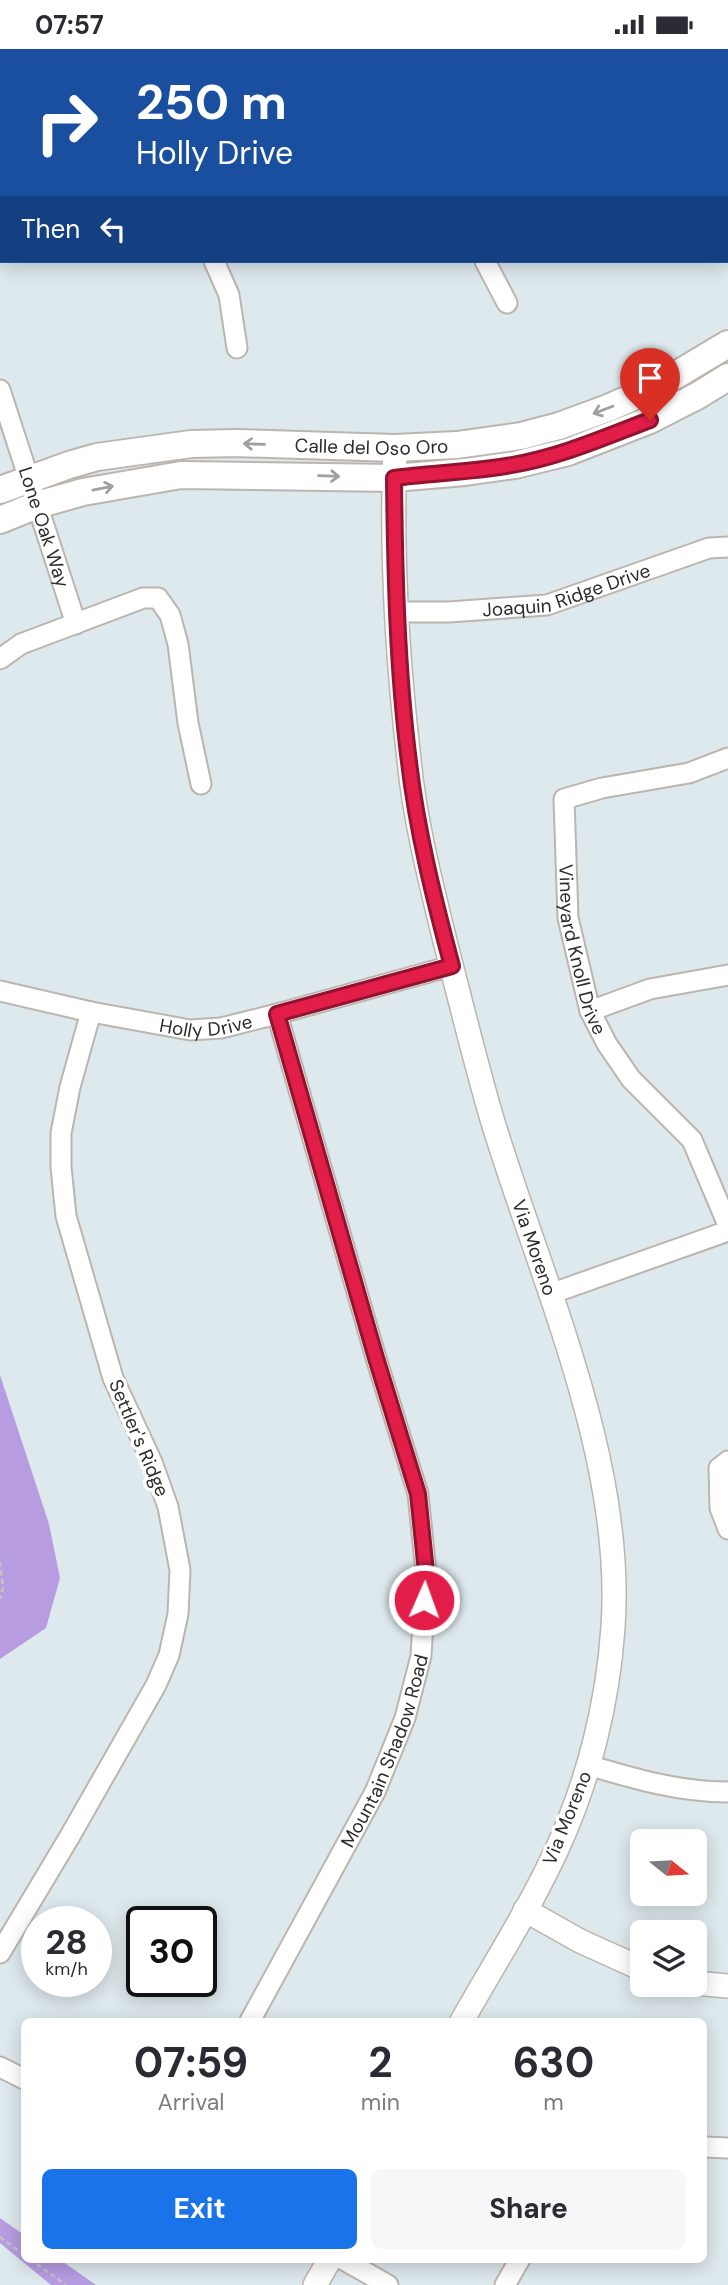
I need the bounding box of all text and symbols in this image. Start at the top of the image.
text: 07:57 [35,8,104,42]
text: 250 m [136,70,287,134]
icon: right [21,77,112,168]
text: Holly Drive [136,132,293,174]
icon: left [94,210,132,248]
text: Then [21,212,80,246]
pin [620,348,680,420]
icon: arrive [631,359,669,397]
one-way arrow [592,404,614,417]
street label: Calle del Oso Oro [294,432,449,461]
one-way arrow [242,437,265,450]
street label: Lone Oak Way [13,463,76,591]
one-way arrow [318,469,341,483]
one-way arrow [91,481,114,494]
street label: Joaquin Ridge Drive [481,557,653,622]
street label: Vineyard Knoll Drive [554,864,613,1039]
street label: Holly Drive [158,1008,255,1043]
street label: Via Moreno [507,1196,563,1299]
street label: Settler's Ridge [103,1376,175,1500]
position arrow [387,1563,461,1637]
street label: Mountain Shadow Road [335,1652,433,1852]
street label: Via Moreno [537,1767,597,1869]
north arrow [630,1829,707,1906]
map controls [630,1829,707,1997]
speed limit sign: 30 [126,1906,217,1997]
text: 28 [45,1919,88,1965]
button: layers [630,1920,707,1997]
text: km/h [45,1957,88,1981]
text: 07:59 [134,2035,248,2090]
text: 2 [368,2035,393,2090]
text: 630 [513,2035,594,2090]
text: Arrival [157,2087,224,2117]
text: min [361,2087,400,2117]
text: m [543,2087,564,2117]
button: Exit [42,2169,357,2249]
button: Share [371,2169,686,2249]

